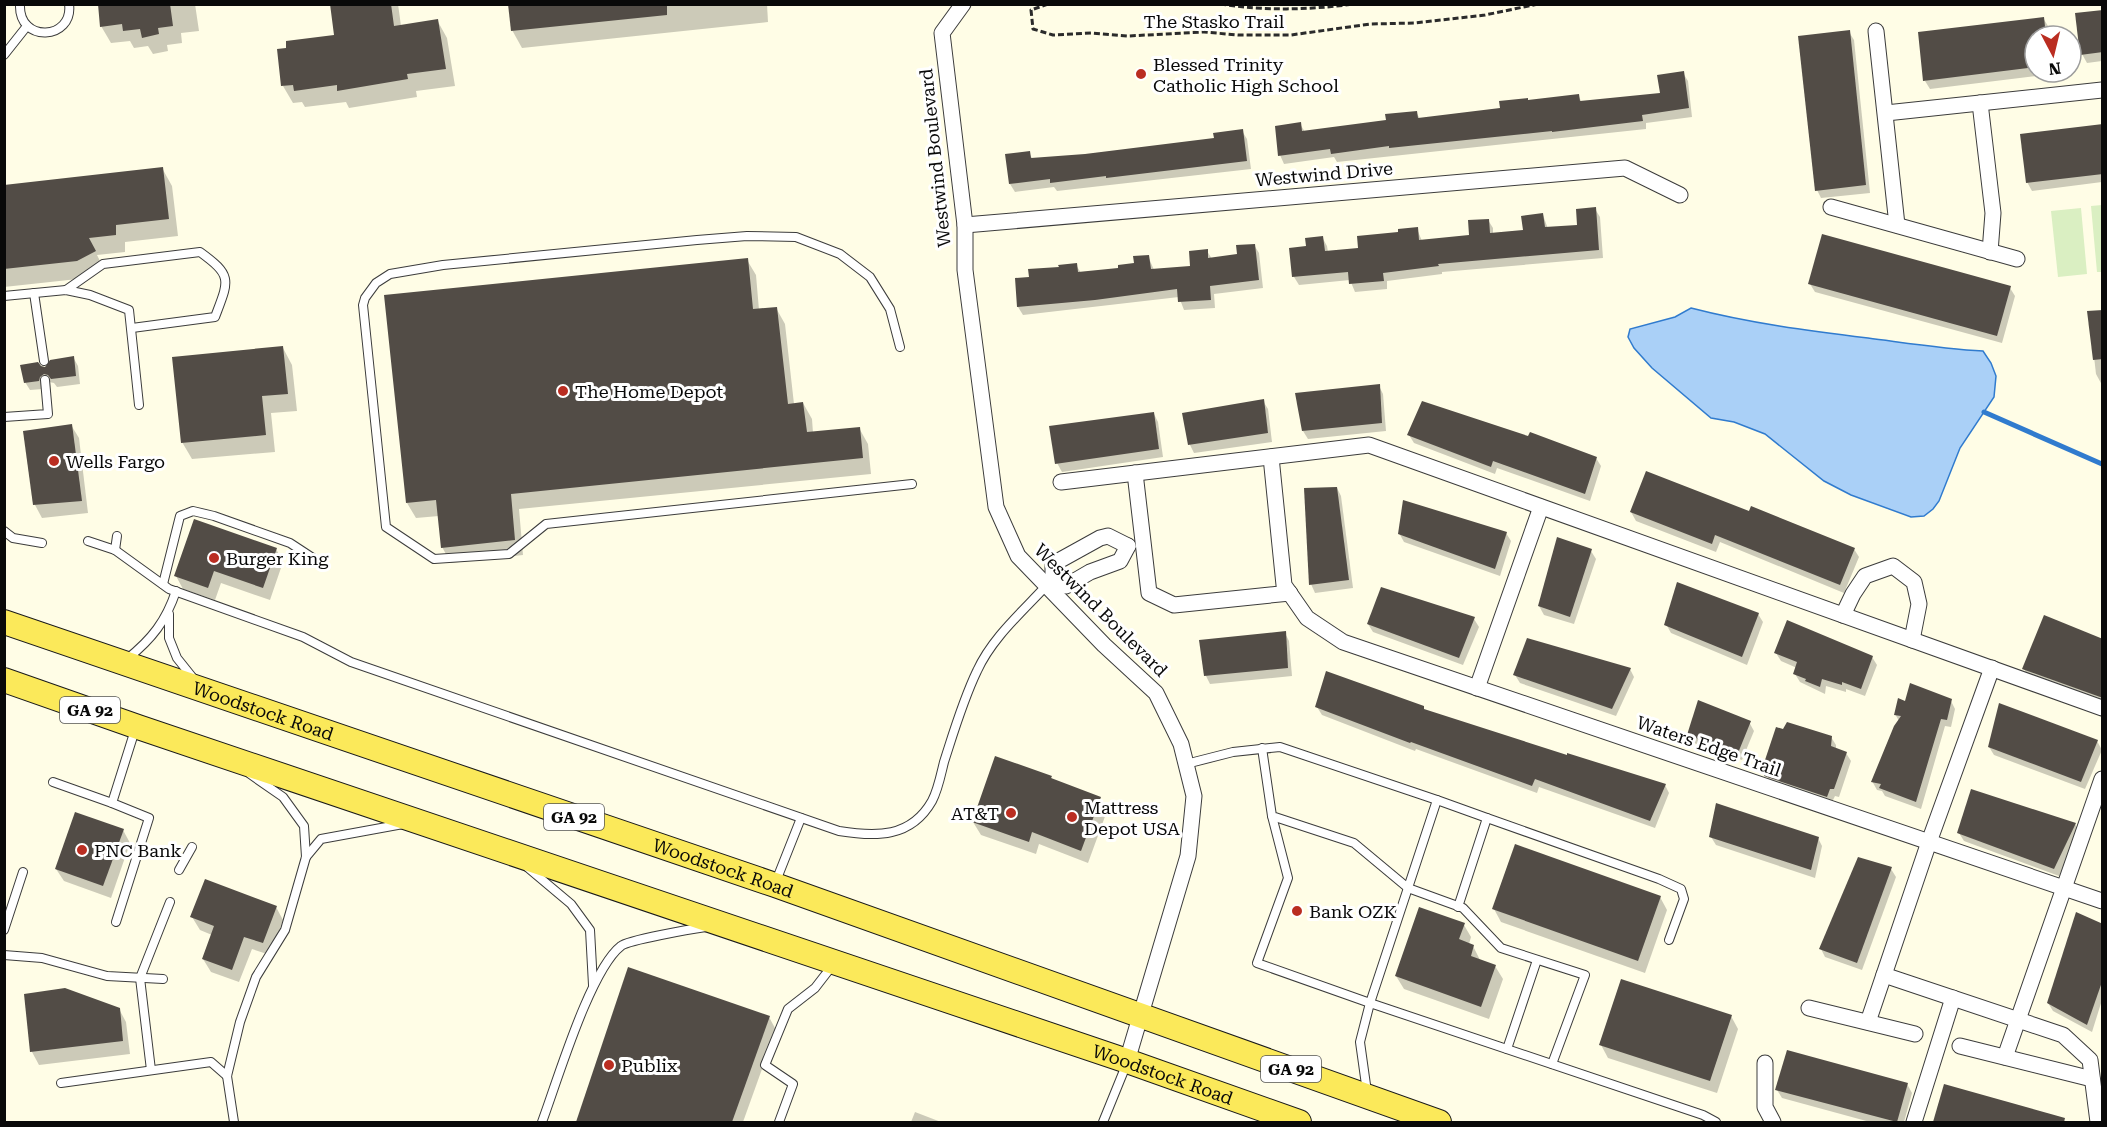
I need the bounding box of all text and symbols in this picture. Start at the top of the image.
street label: The Stasko Trail [1144,11,1285,32]
north arrow [2023,24,2083,84]
place label: Blessed Trinity Catholic High School [1153,54,1339,96]
text: N [2047,58,2062,79]
street label: Westwind Boulevard [915,67,955,248]
marker: Blessed Trinity Catholic High School [1134,67,1148,81]
street label: Westwind Drive [1254,158,1394,190]
place label: The Home Depot [575,381,724,402]
marker: The Home Depot [556,384,570,398]
place label: Wells Fargo [66,451,165,472]
marker: Wells Fargo [47,454,61,468]
street label: Westwind Boulevard [1030,539,1172,681]
place label: Burger King [226,548,329,569]
marker: Burger King [207,551,221,565]
street label: Woodstock Road [190,677,337,744]
road number: GA 92 [60,697,120,723]
street label: Waters Edge Trail [1634,711,1784,781]
place label: Mattress Depot USA [1084,797,1180,839]
place label: AT&T [951,803,999,824]
road number: GA 92 [544,804,604,830]
marker: AT&T [1004,806,1018,820]
marker: Mattress Depot USA [1065,810,1079,824]
street label: Woodstock Road [650,834,797,901]
place label: PNC Bank [94,840,182,861]
marker: PNC Bank [75,843,89,857]
place label: Bank OZK [1309,901,1397,922]
marker: Bank OZK [1290,904,1304,918]
street label: Woodstock Road [1090,1040,1236,1108]
place label: Publix [621,1055,678,1076]
road number: GA 92 [1261,1056,1321,1082]
marker: Publix [602,1058,616,1072]

